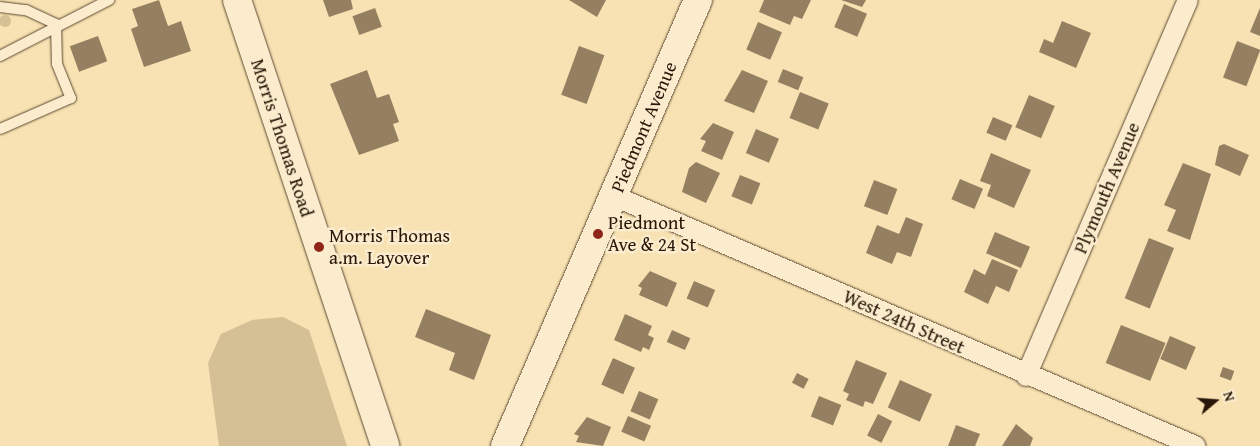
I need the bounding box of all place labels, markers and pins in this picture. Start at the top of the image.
place label: Piedmont Ave & 24 St [608,212,696,256]
place label: Morris Thomas a.m. Layover [329,225,450,269]
marker: Piedmont Ave & 24 St [592,228,604,240]
marker: Morris Thomas a.m. Layover [313,241,325,253]

